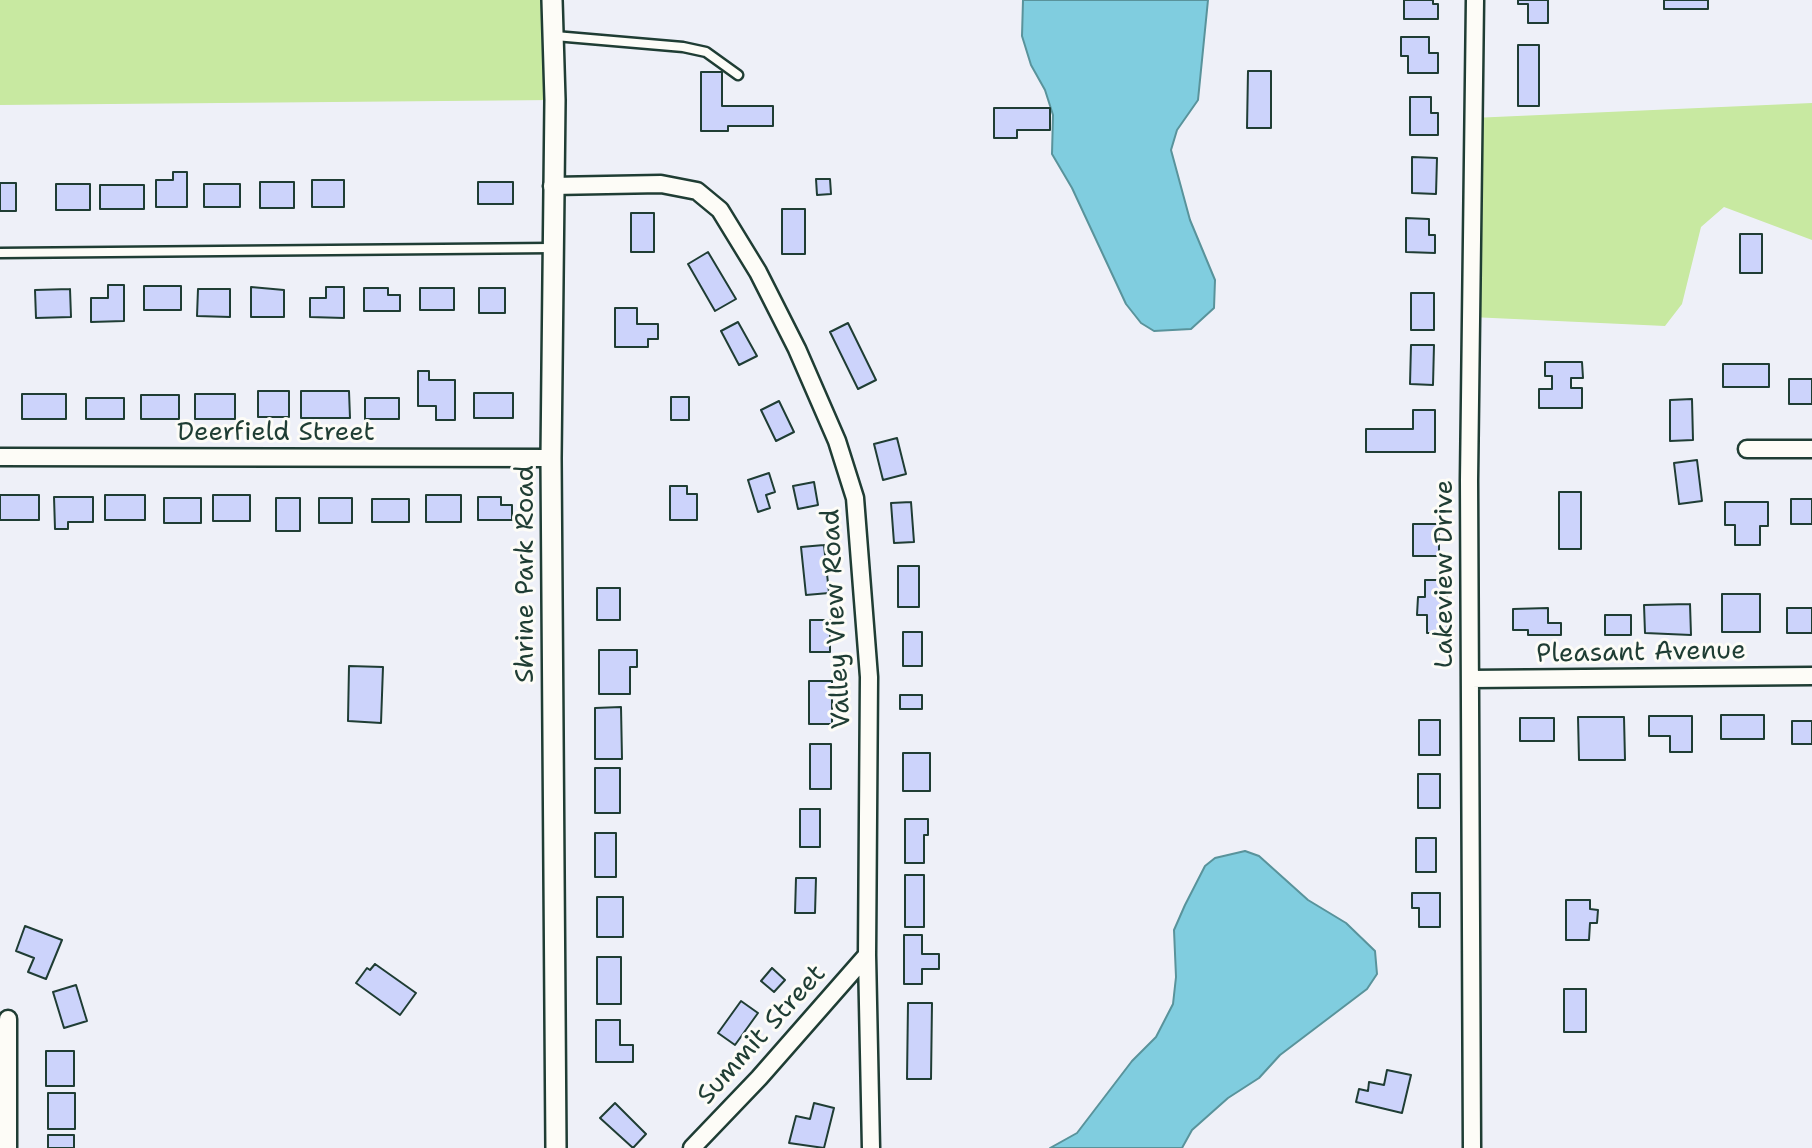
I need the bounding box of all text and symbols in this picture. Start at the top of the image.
street label: Deerfield Street [177,417,375,449]
street label: Shrine Park Road [510,465,542,683]
street label: Lakeview Drive [1429,480,1461,668]
street label: Valley View Road [816,508,858,730]
street label: Pleasant Avenue [1536,636,1746,670]
street label: Summit Street [691,959,833,1111]

